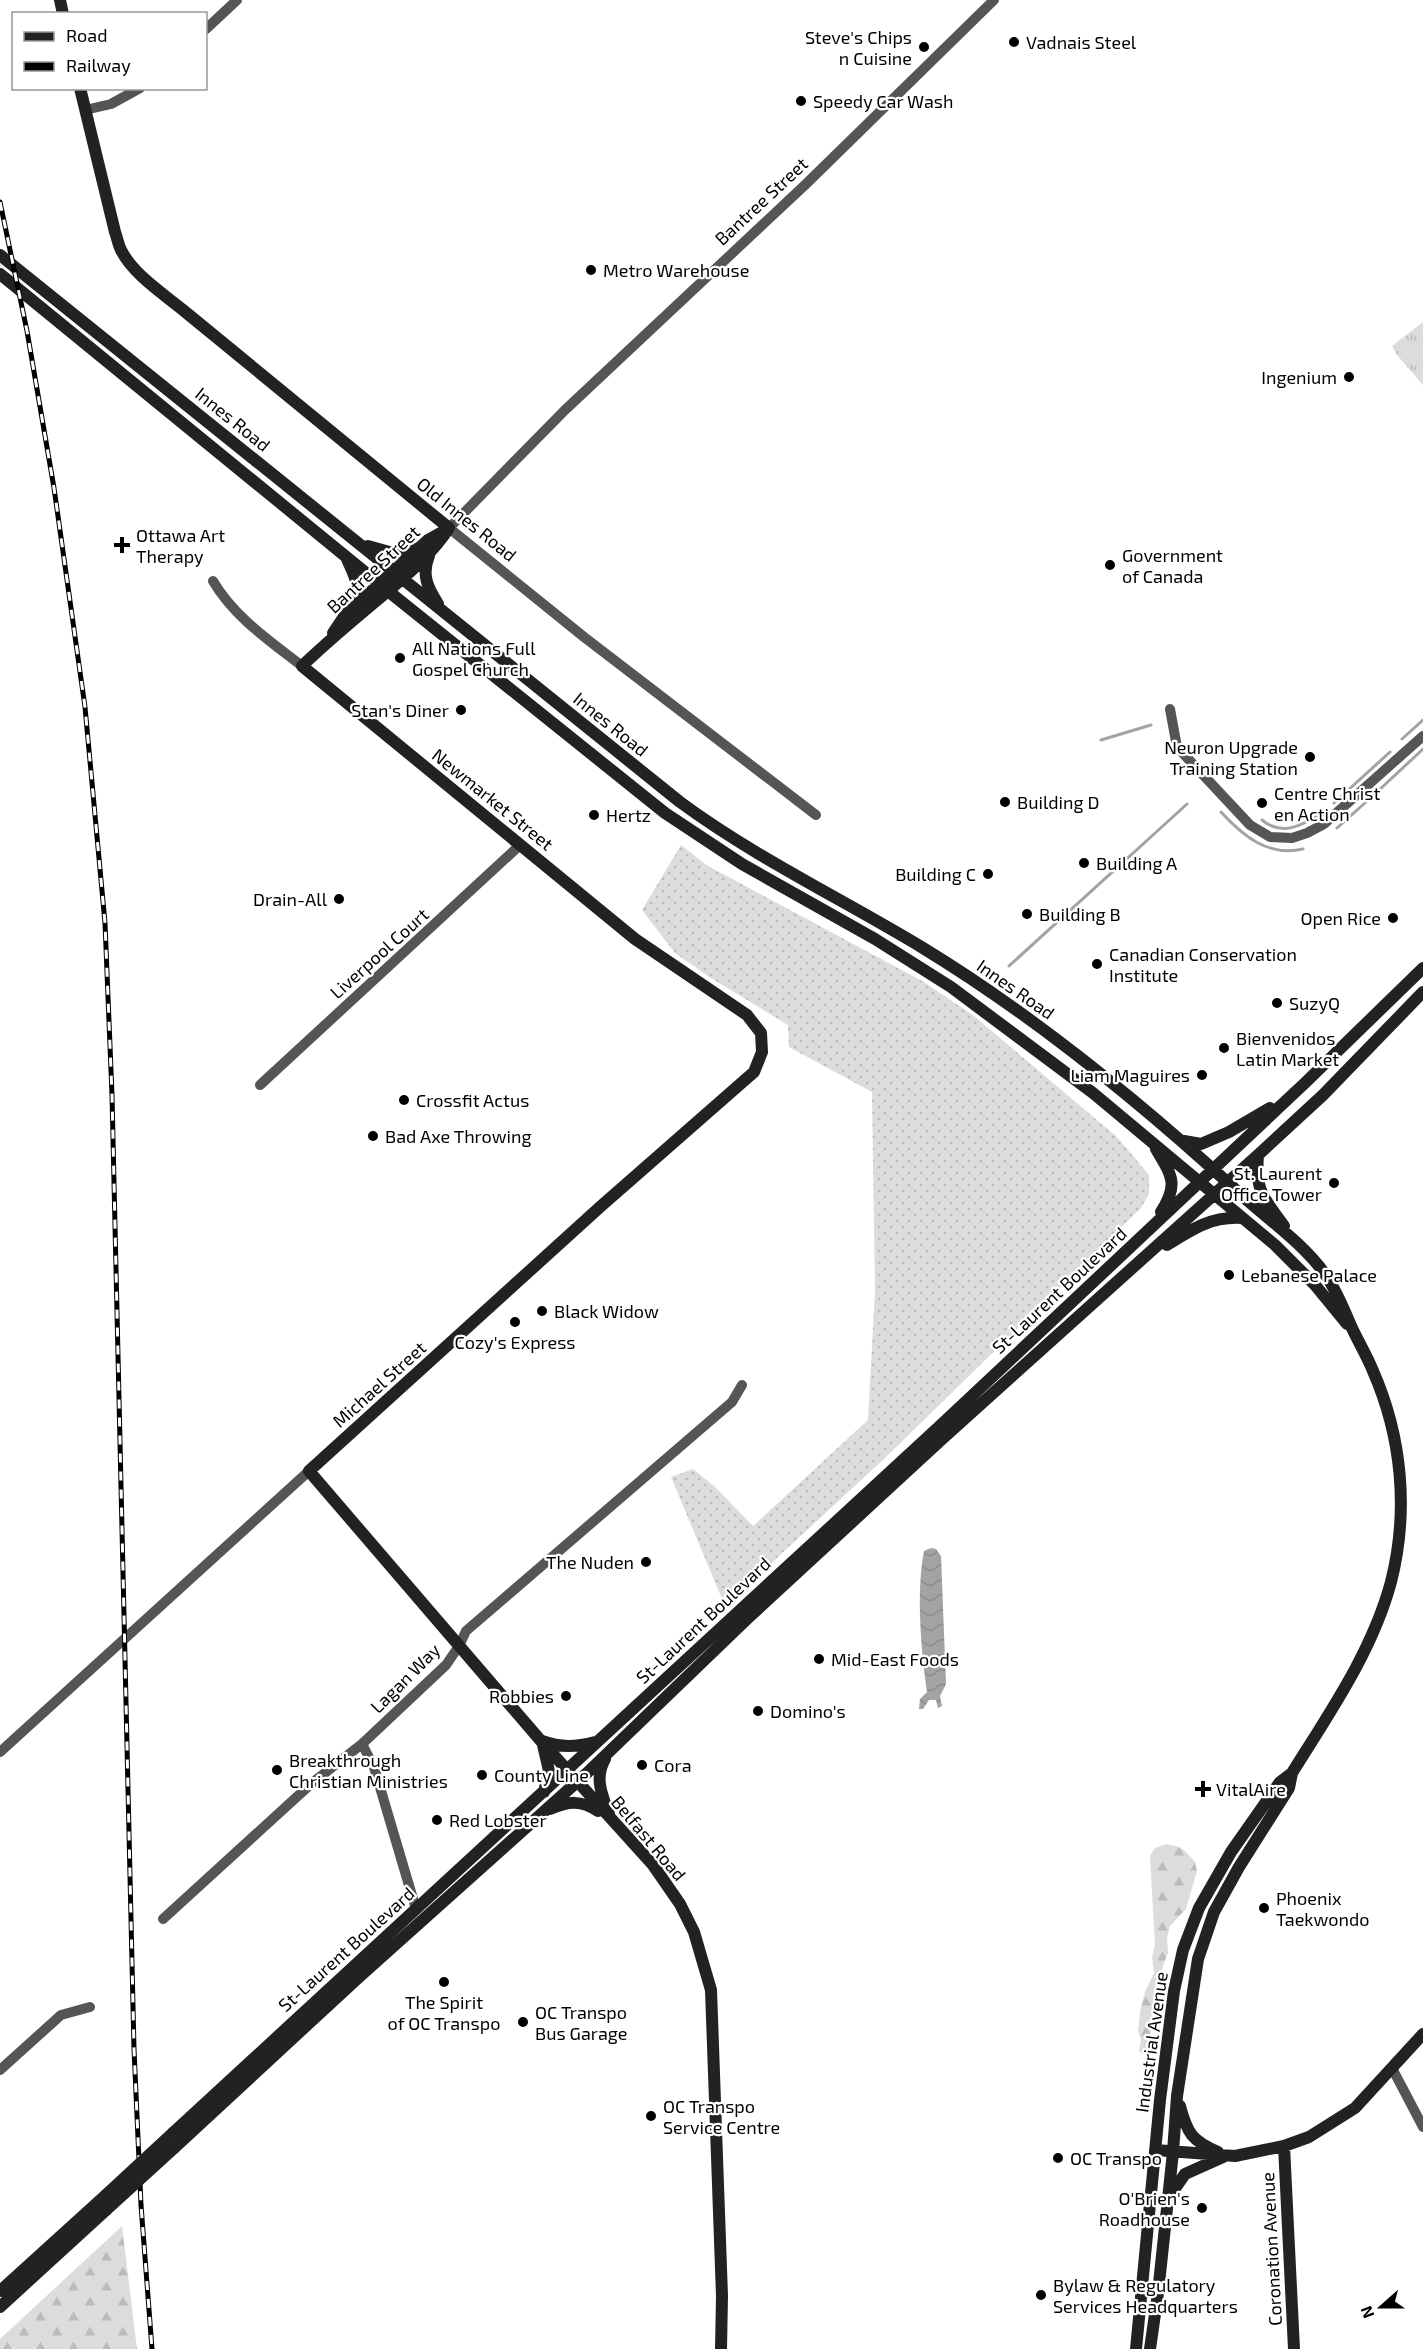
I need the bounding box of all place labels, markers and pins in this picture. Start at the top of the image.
place label: Steve's Chips n Cuisine [805,26,912,69]
place label: Vadnais Steel [1026,31,1137,53]
marker: Vadnais Steel [1007,35,1021,49]
marker: Steve's Chips n Cuisine [917,40,931,54]
place label: Speedy Car Wash [813,90,953,112]
marker: Speedy Car Wash [794,94,808,108]
place label: Metro Warehouse [603,259,749,281]
marker: Metro Warehouse [584,263,598,277]
place label: Ingenium [1261,366,1337,388]
marker: Ingenium [1342,370,1356,384]
place label: Ottawa Art Therapy [136,524,225,567]
marker: Ottawa Art Therapy [113,536,131,554]
place label: Government of Canada [1122,544,1223,587]
marker: Government of Canada [1103,558,1117,572]
place label: All Nations Full Gospel Church [412,637,536,680]
marker: All Nations Full Gospel Church [393,651,407,665]
place label: Stan's Diner [351,699,449,721]
marker: Stan's Diner [454,703,468,717]
place label: Neuron Upgrade Training Station [1164,736,1298,779]
marker: Neuron Upgrade Training Station [1303,750,1317,764]
place label: Centre Christ en Action [1274,782,1380,825]
place label: Building D [1017,791,1099,813]
marker: Building D [998,795,1012,809]
marker: Centre Christ en Action [1255,796,1269,810]
place label: Hertz [606,804,651,826]
marker: Hertz [587,808,601,822]
place label: Building A [1096,852,1178,874]
marker: Building A [1077,856,1091,870]
place label: Building C [895,863,976,885]
marker: Building C [981,867,995,881]
place label: Drain-All [253,888,328,910]
marker: Drain-All [332,892,346,906]
place label: Building B [1039,903,1121,925]
marker: Building B [1020,907,1034,921]
place label: Open Rice [1300,907,1381,929]
marker: Open Rice [1386,911,1400,925]
place label: Canadian Conservation Institute [1109,943,1297,986]
marker: Canadian Conservation Institute [1090,957,1104,971]
place label: SuzyQ [1289,992,1340,1014]
marker: SuzyQ [1270,996,1284,1010]
place label: Bienvenidos Latin Market [1236,1027,1339,1070]
marker: Bienvenidos Latin Market [1217,1041,1231,1055]
place label: Liam Maguires [1070,1064,1190,1086]
marker: Liam Maguires [1195,1068,1209,1082]
place label: Crossfit Actus [416,1089,529,1111]
marker: Crossfit Actus [397,1093,411,1107]
place label: Bad Axe Throwing [385,1125,532,1147]
marker: Bad Axe Throwing [366,1129,380,1143]
place label: St. Laurent Office Tower [1221,1162,1322,1205]
marker: St. Laurent Office Tower [1327,1176,1341,1190]
place label: Lebanese Palace [1241,1264,1377,1286]
marker: Lebanese Palace [1222,1268,1236,1282]
place label: Black Widow [554,1300,659,1322]
marker: Black Widow [535,1304,549,1318]
marker: Cozy's Express [508,1315,522,1329]
place label: Cozy's Express [454,1331,576,1353]
place label: The Nuden [546,1551,634,1573]
marker: The Nuden [639,1555,653,1569]
place label: Mid-East Foods [831,1648,959,1670]
marker: Mid-East Foods [812,1652,826,1666]
place label: Robbies [489,1685,554,1707]
marker: Robbies [559,1689,573,1703]
place label: Domino's [770,1700,846,1722]
marker: Domino's [751,1704,765,1718]
place label: Breakthrough Christian Ministries [289,1749,448,1792]
place label: Cora [654,1754,692,1776]
marker: Cora [635,1758,649,1772]
marker: Breakthrough Christian Ministries [270,1763,284,1777]
place label: County Line [494,1764,589,1786]
marker: County Line [475,1768,489,1782]
place label: VitalAire [1216,1778,1286,1800]
marker: VitalAire [1194,1780,1212,1798]
place label: Red Lobster [449,1809,547,1831]
marker: Red Lobster [430,1813,444,1827]
place label: Phoenix Taekwondo [1276,1887,1369,1930]
marker: Phoenix Taekwondo [1257,1901,1271,1915]
marker: The Spirit of OC Transpo [437,1975,451,1989]
place label: The Spirit of OC Transpo [388,1991,500,2034]
place label: OC Transpo Bus Garage [535,2001,628,2044]
marker: OC Transpo Bus Garage [516,2015,530,2029]
place label: OC Transpo Service Centre [663,2095,780,2138]
marker: OC Transpo Service Centre [644,2109,658,2123]
place label: OC Transpo [1070,2147,1162,2169]
marker: OC Transpo [1051,2151,1065,2165]
place label: O'Brien's Roadhouse [1099,2187,1190,2230]
marker: O'Brien's Roadhouse [1195,2201,1209,2215]
place label: Bylaw & Regulatory Services Headquarters [1053,2274,1238,2317]
marker: Bylaw & Regulatory Services Headquarters [1034,2288,1048,2302]

